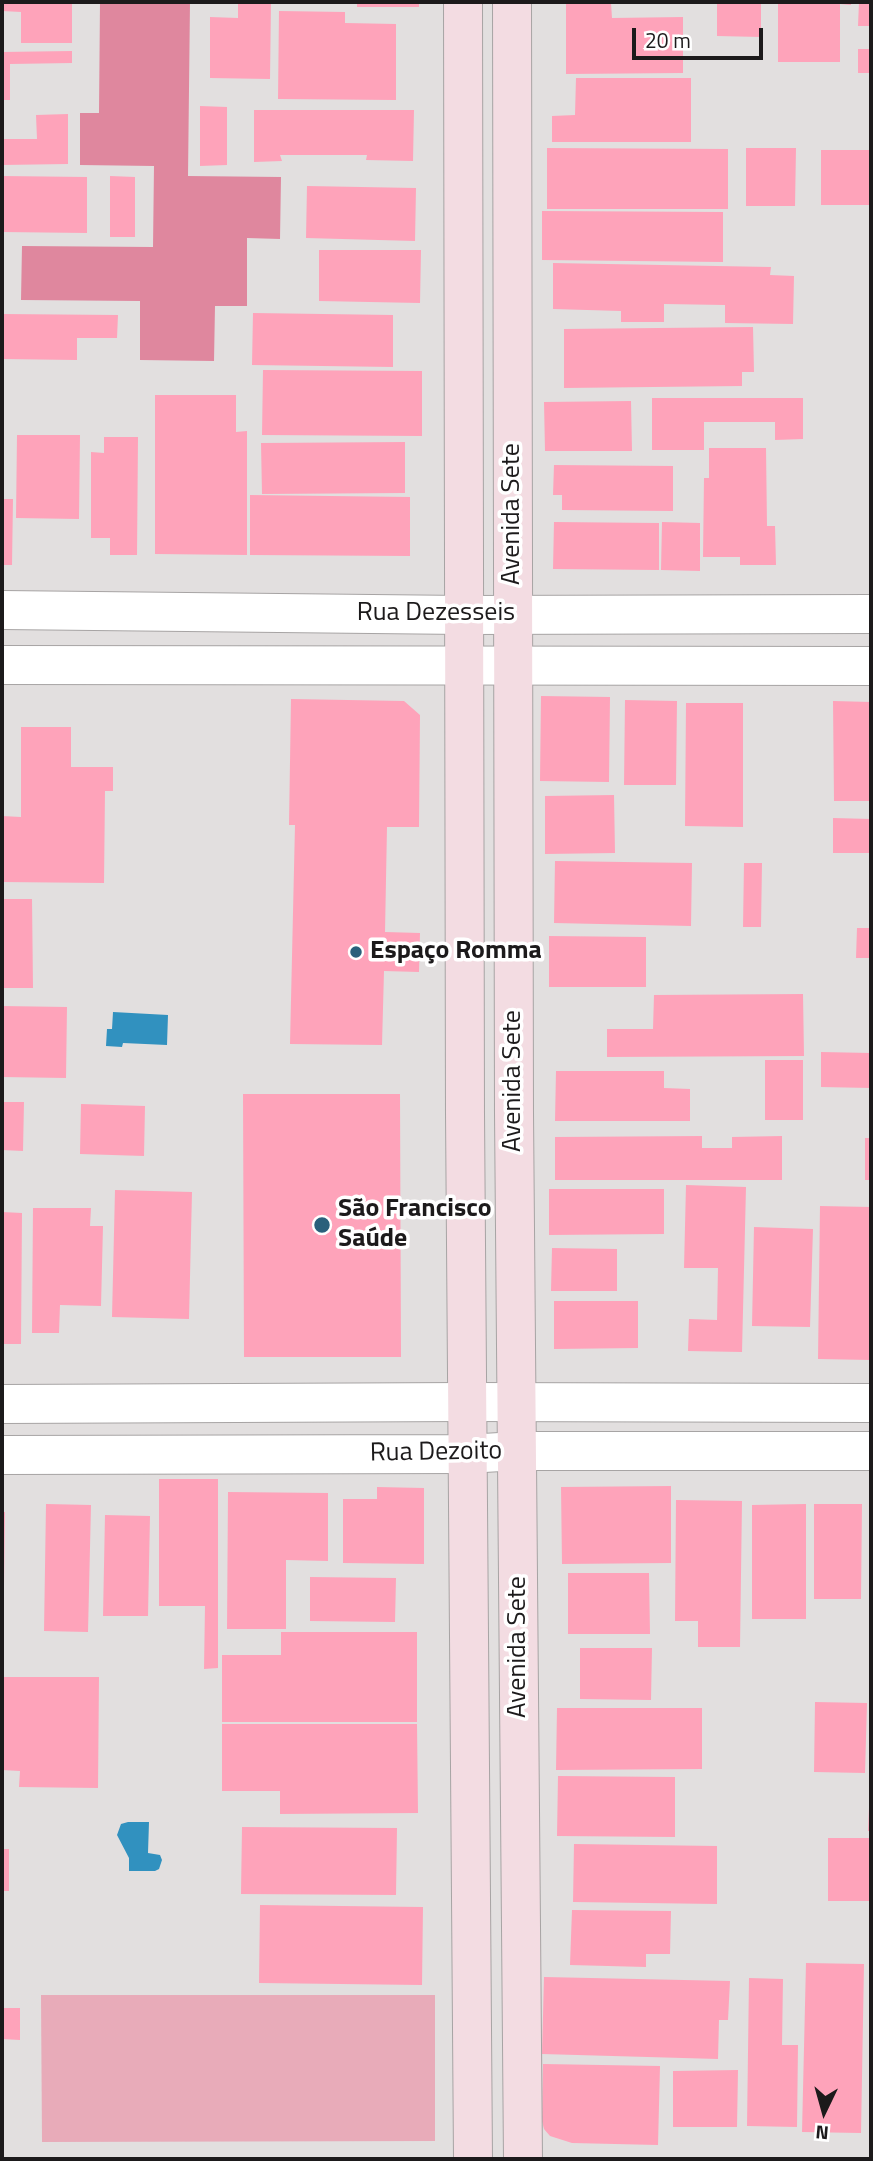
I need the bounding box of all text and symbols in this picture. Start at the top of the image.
scale bar [635,14,766,58]
text: 20 m [645,24,691,56]
street label: Avenida Sete [497,443,529,585]
street label: Rua Dezesseis [357,598,515,630]
place label: Espaço Romma [370,936,542,968]
marker: Espaço Romma [348,944,364,960]
street label: Avenida Sete [498,1010,530,1152]
place label: São Francisco Saúde [338,1194,492,1256]
marker: São Francisco Saúde [312,1215,332,1235]
street label: Rua Dezoito [370,1436,502,1470]
street label: Avenida Sete [503,1576,535,1718]
north arrow [789,2077,859,2147]
text: N [814,2118,830,2148]

